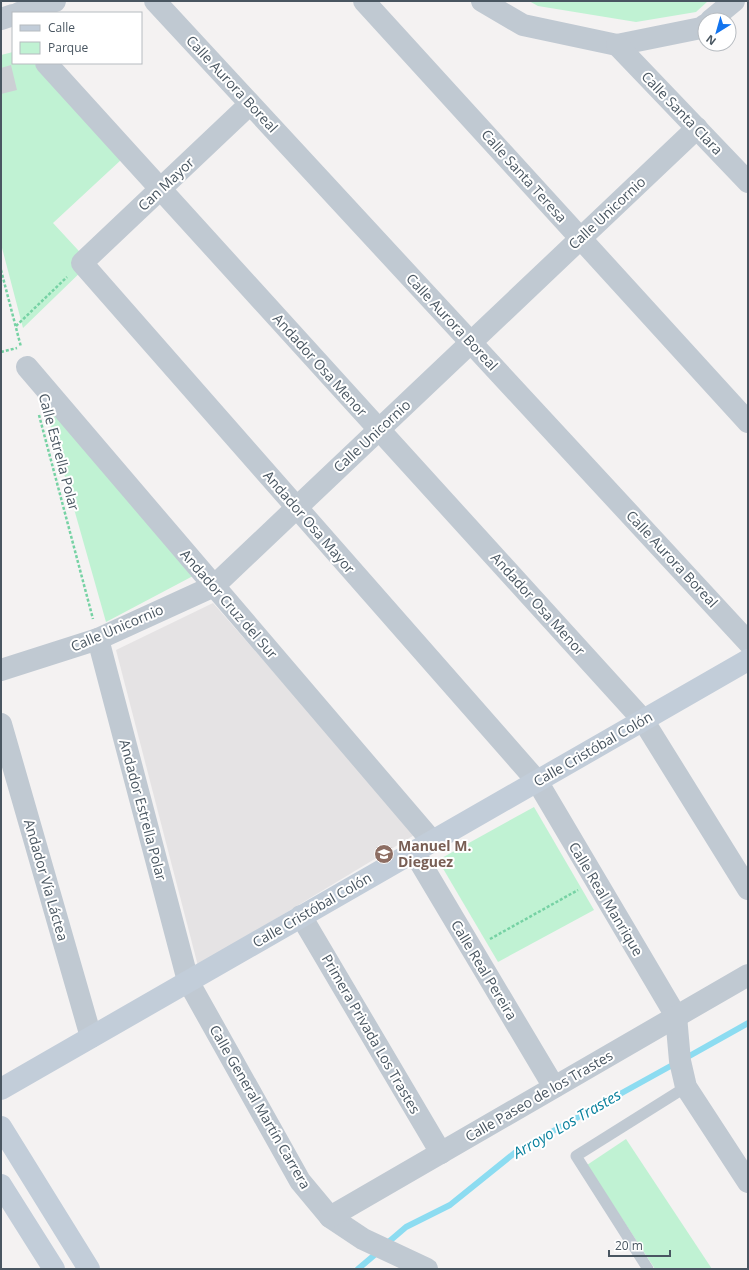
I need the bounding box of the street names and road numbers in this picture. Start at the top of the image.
street label: Calle Aurora Boreal [182,31,282,136]
street label: Calle Santa Clara [638,67,727,159]
street label: Calle Santa Teresa [477,125,571,226]
street label: Can Mayor [133,153,198,215]
street label: Calle Unicornio [564,172,649,253]
street label: Calle Aurora Boreal [402,269,502,374]
street label: Andador Osa Menor [269,309,372,420]
street label: Calle Estrella Polar [35,391,84,513]
street label: Calle Unicornio [329,395,414,476]
street label: Andador Osa Mayor [259,466,360,577]
street label: Calle Aurora Boreal [622,506,722,611]
street label: Andador Cruz del Sur [177,545,282,663]
street label: Andador Osa Menor [487,548,590,659]
street label: Calle Unicornio [68,599,166,656]
street label: Calle Cristóbal Colón [530,707,656,790]
street label: Andador Estrella Polar [115,737,172,883]
street label: Andador Vía Láctea [20,817,73,943]
street label: Calle Real Manrique [565,838,648,959]
street label: Calle Cristóbal Colón [249,868,375,951]
street label: Calle Real Pereira [447,916,522,1023]
street label: Primera Privada Los Trastes [318,950,425,1117]
street label: Calle General Martín Carrera [206,1021,315,1192]
street label: Calle Paseo de los Trastes [461,1045,616,1146]

